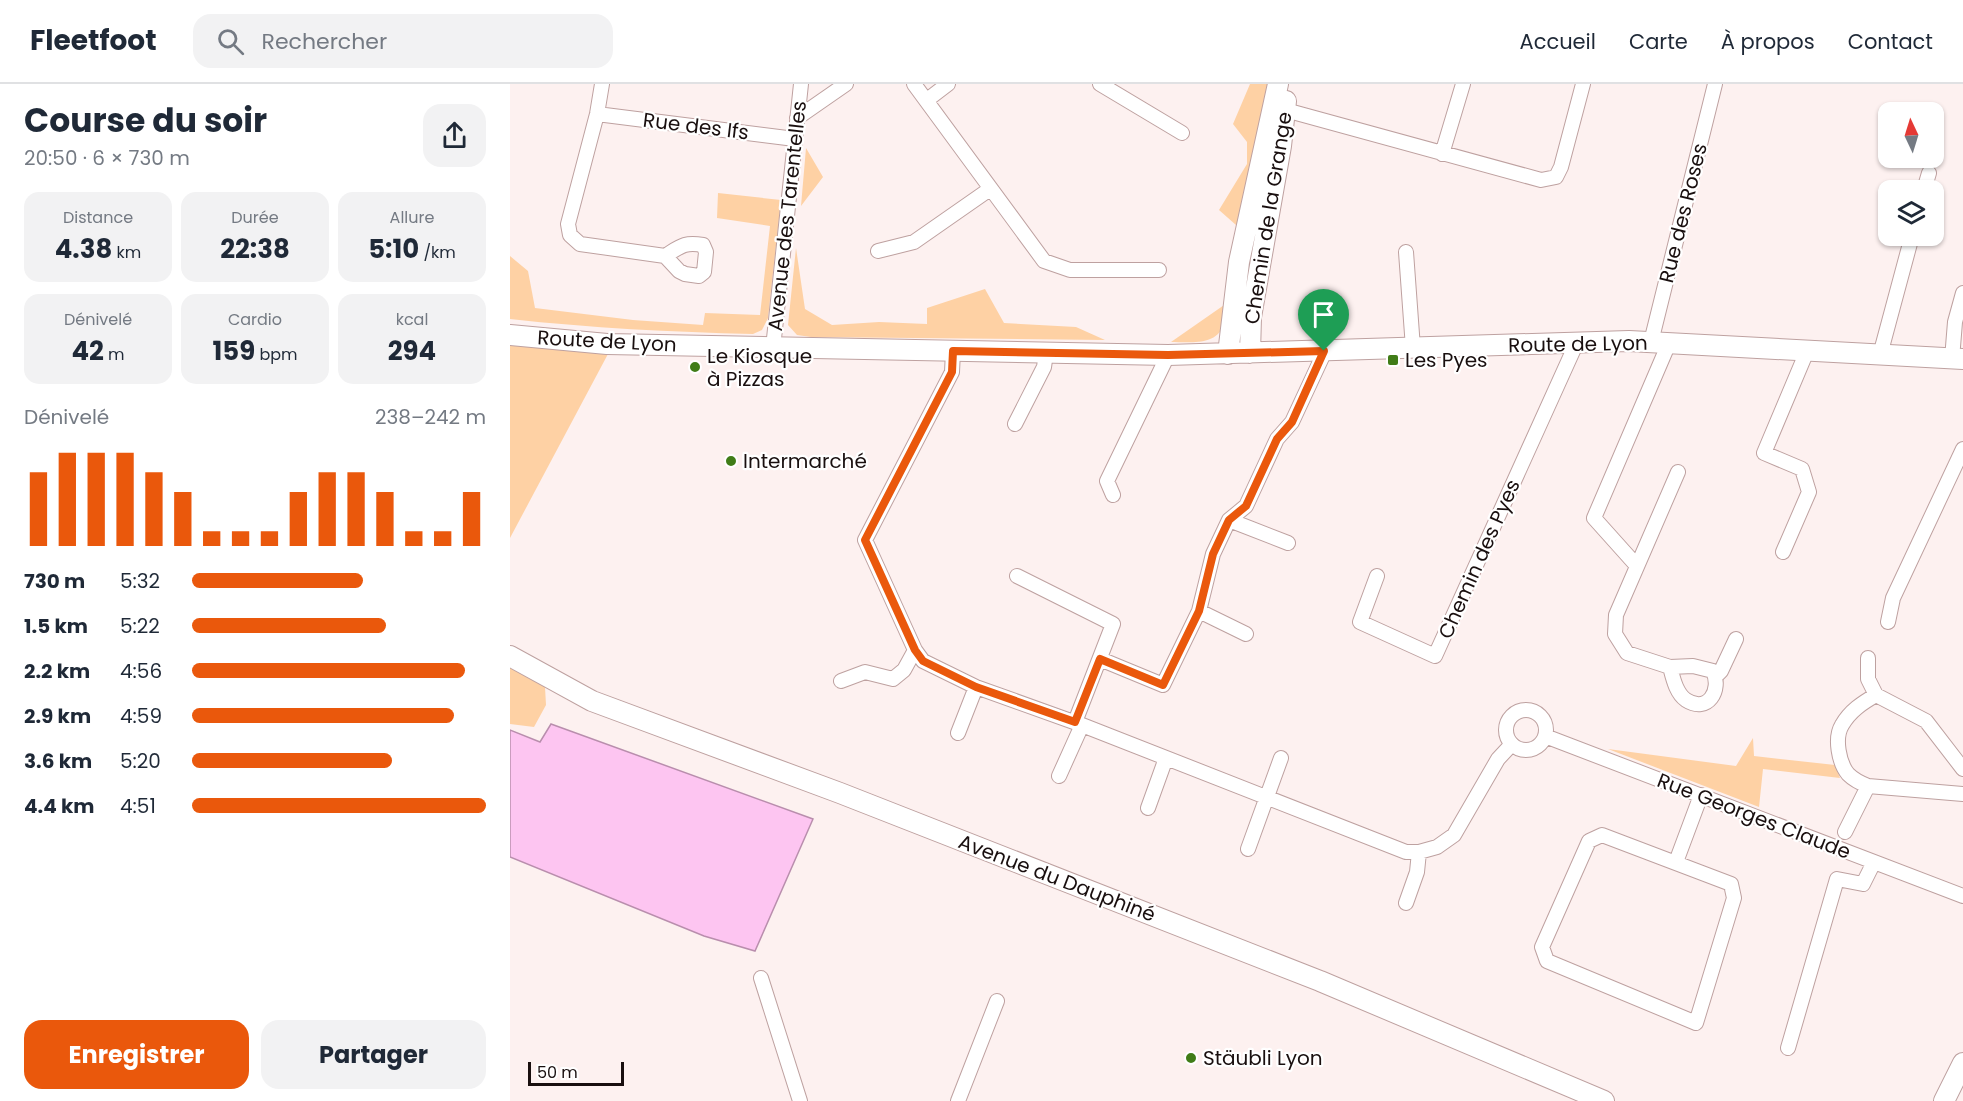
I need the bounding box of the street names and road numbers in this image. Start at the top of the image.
street label: Avenue des Tarentelles [761,99,813,333]
street label: Rue des Ifs [642,106,750,146]
street label: Chemin de la Grange [1237,110,1299,326]
street label: Rue des Roses [1652,140,1714,286]
street label: Route de Lyon [537,323,677,359]
street label: Route de Lyon [1508,329,1648,359]
street label: Chemin des Pyes [1431,475,1527,643]
street label: Rue Georges Claude [1653,766,1855,866]
street label: Avenue du Dauphiné [954,827,1160,929]

